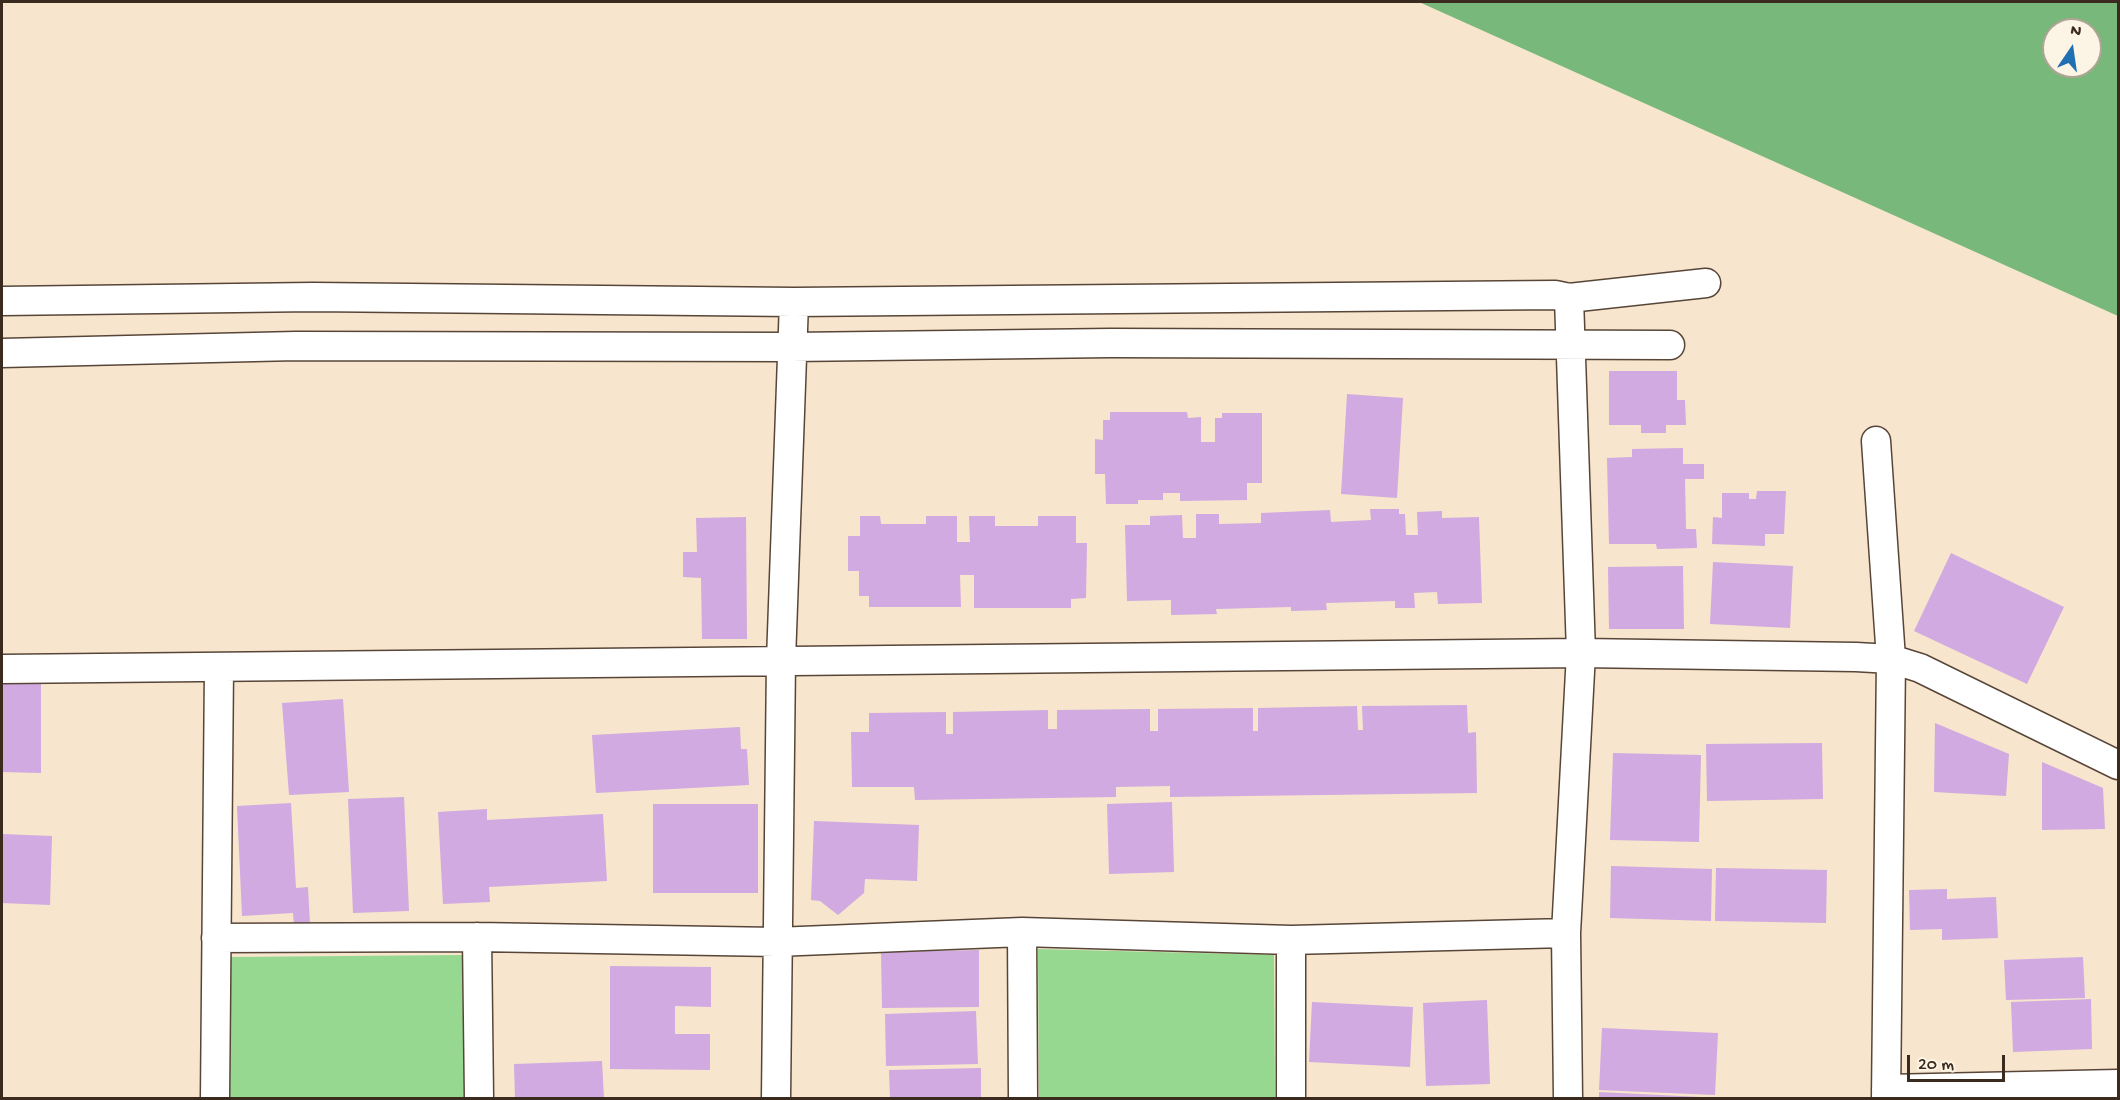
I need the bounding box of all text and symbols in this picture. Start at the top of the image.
north arrow [2042,18,2102,78]
text: N [2068,21,2083,42]
scale bar [1910,1043,2008,1081]
text: 20 m [1918,1055,1954,1076]

